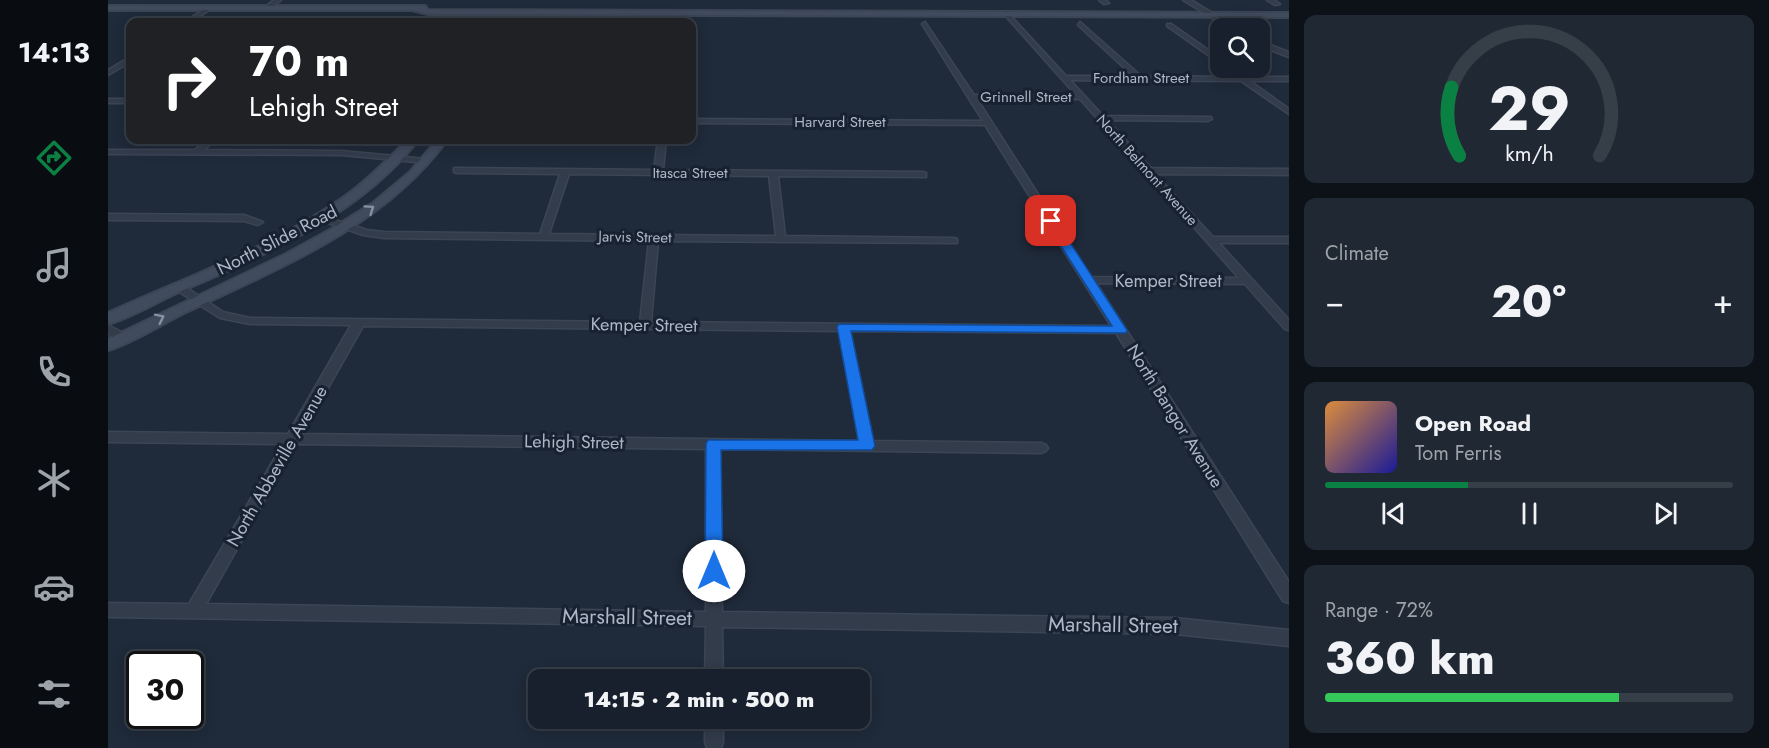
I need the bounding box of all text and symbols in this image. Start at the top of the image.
map controls [1210,18,1270,78]
button: search [1210,18,1270,78]
text: 70 m [249,31,349,92]
text: 14:13 [18,33,90,72]
icon: right [150,42,228,120]
text: 29 [1488,63,1570,153]
street label: Fordham Street [1093,67,1189,89]
street label: Grinnell Street [980,86,1072,108]
text: Lehigh Street [249,87,398,126]
street label: North Belmont Avenue [1091,109,1203,231]
street label: Harvard Street [794,111,886,133]
icon: directions [33,137,75,179]
text: km/h [1505,139,1553,170]
street label: Itasca Street [652,162,728,184]
pin [1025,195,1076,246]
street label: North Slide Road [212,199,342,281]
icon: arrive [1034,204,1067,237]
one-way arrow [363,205,374,216]
street label: Jarvis Street [596,225,672,249]
text: Climate [1325,239,1389,268]
icon: music [33,244,75,286]
street label: Kemper Street [1115,268,1222,294]
text: 20° [1491,269,1566,334]
text: − [1325,278,1344,325]
text: + [1713,278,1733,325]
street label: Kemper Street [590,311,698,339]
one-way arrow [153,313,164,325]
street label: North Bangor Avenue [1120,339,1230,493]
icon: phone [33,351,75,393]
street label: North Abbeville Avenue [220,381,334,551]
text: Open Road [1415,407,1531,439]
street label: Lehigh Street [524,428,625,456]
text: Tom Ferris [1415,439,1502,468]
icon: climate [33,459,75,501]
icon: previous [1377,497,1410,530]
icon: pause [1513,497,1546,530]
icon: next [1649,497,1682,530]
position arrow [682,539,746,603]
icon: car [33,566,75,608]
text: Range · 72% [1325,596,1433,625]
street label: Marshall Street [562,601,692,633]
street label: Marshall Street [1048,609,1178,641]
text: 360 km [1325,626,1495,691]
speed limit sign: 30 [126,651,204,729]
icon: filters [33,673,75,715]
text: 14:15 · 2 min · 500 m [584,683,814,715]

